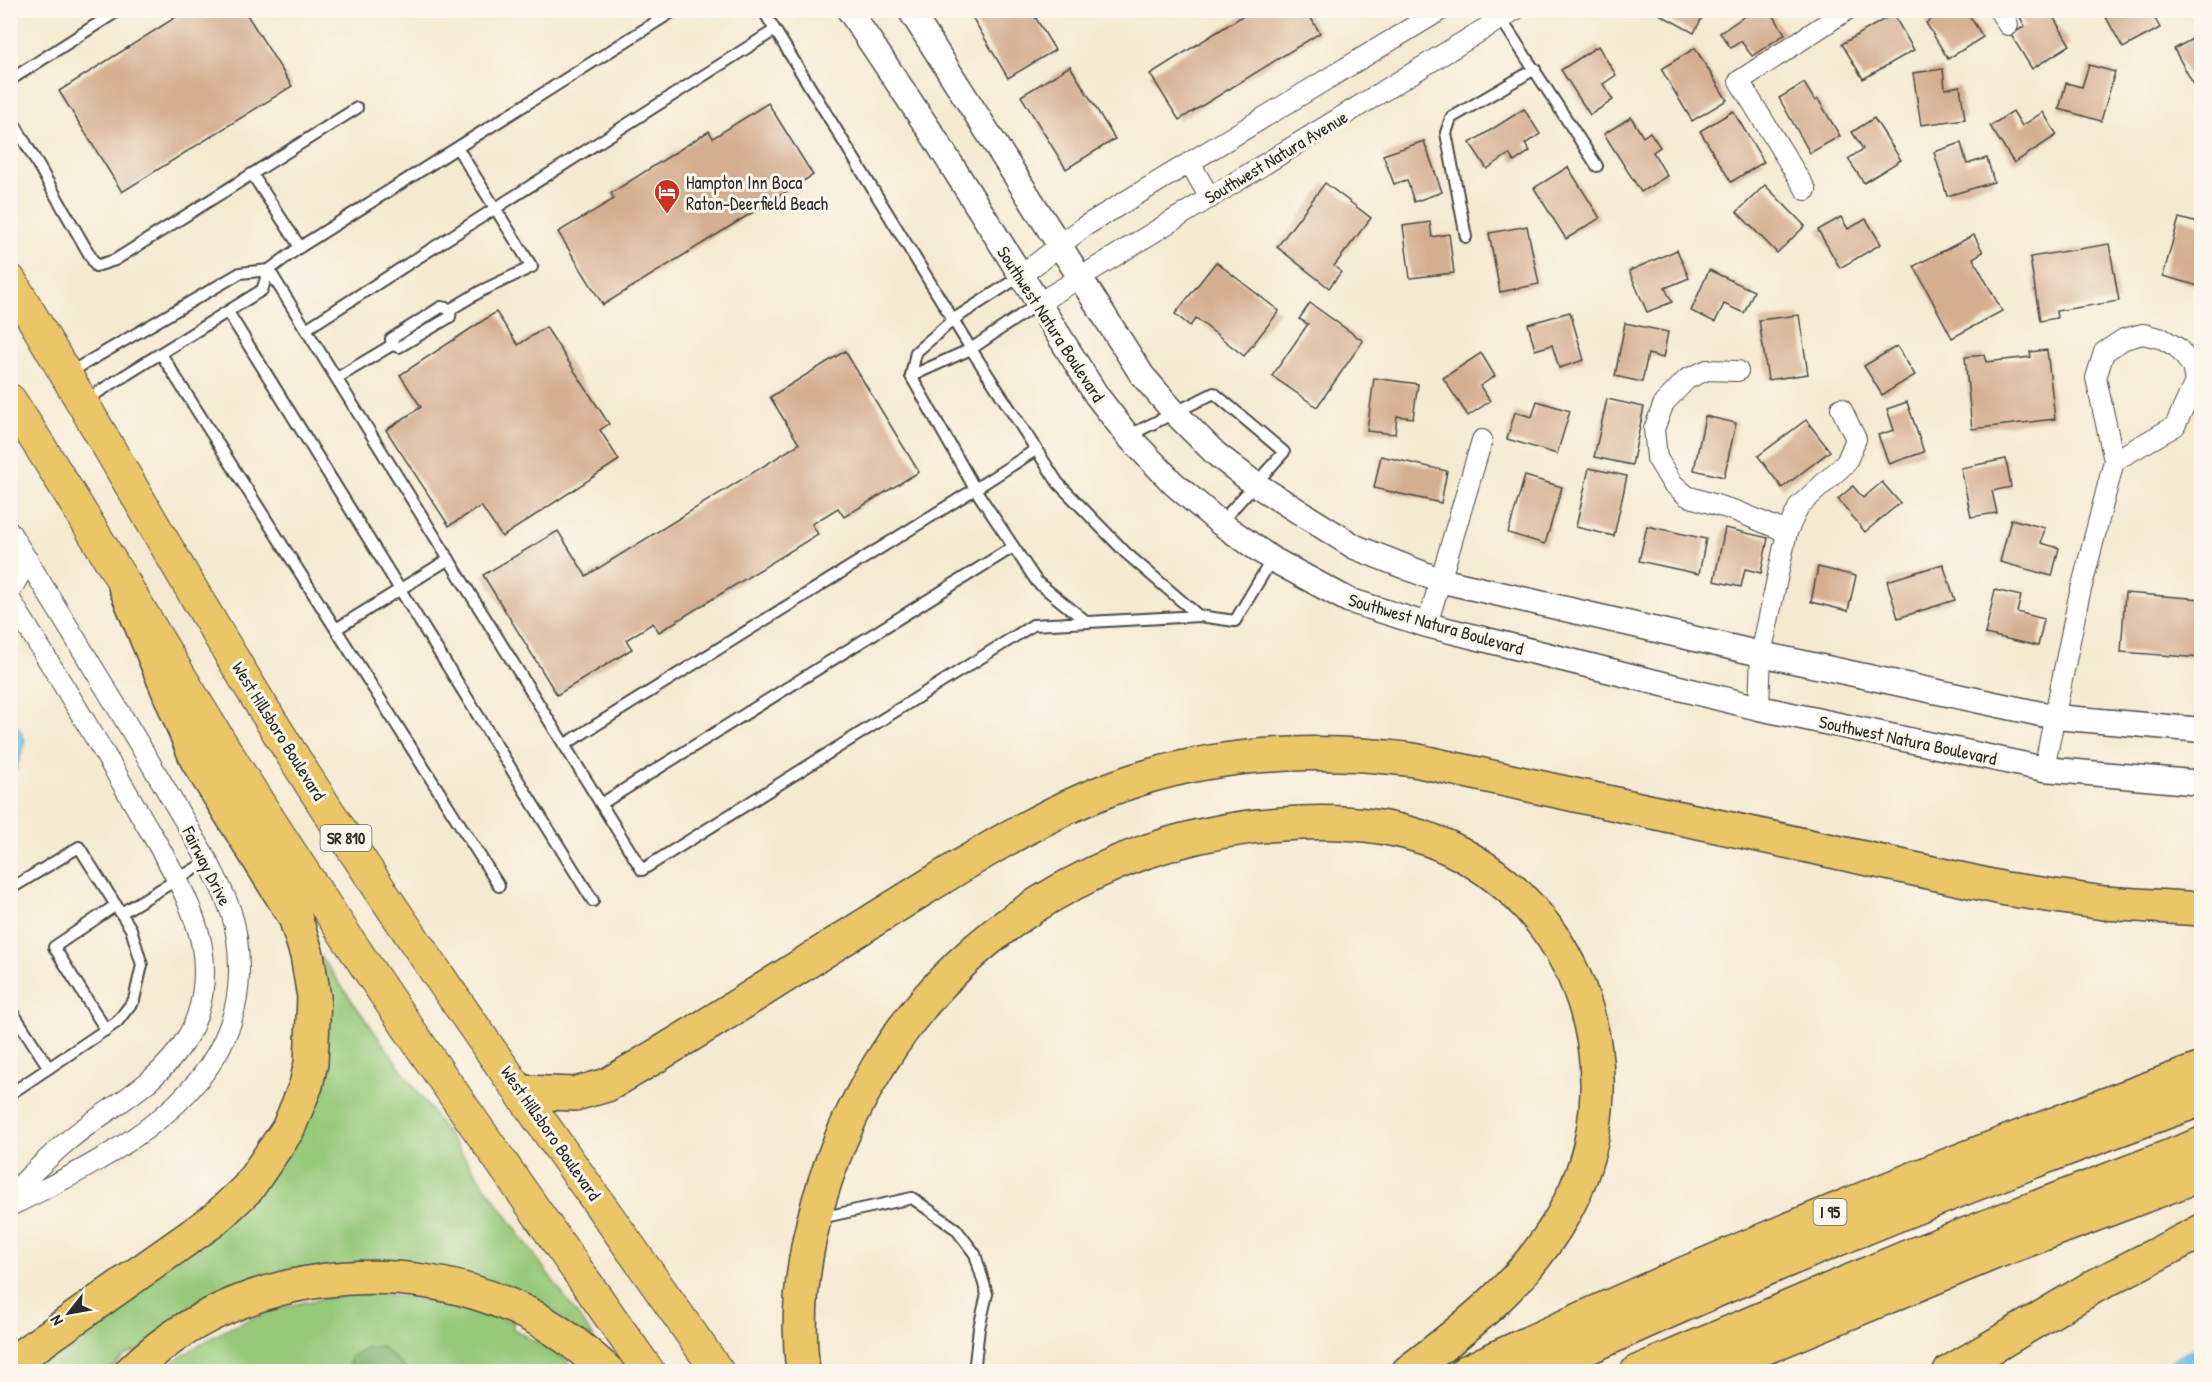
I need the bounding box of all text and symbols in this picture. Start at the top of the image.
street label: Southwest Natura Avenue [1200,104,1352,210]
place label: Hampton Inn Boca Raton-Deerfield Beach [686,170,829,216]
hotel icon: Hampton Inn Boca Raton-Deerfield Beach [652,177,682,215]
street label: Southwest Natura Boulevard [991,241,1111,407]
street label: Southwest Natura Boulevard [1346,587,1526,661]
street label: West Hillsboro Boulevard [226,657,332,805]
street label: Southwest Natura Boulevard [1817,709,1999,771]
street label: Fairway Drive [176,821,238,910]
road number: SR 810 [320,825,372,851]
street label: West Hillsboro Boulevard [495,1061,607,1205]
road number: I 95 [1814,1199,1846,1225]
north arrow [39,1283,99,1343]
text: N [44,1311,68,1330]

